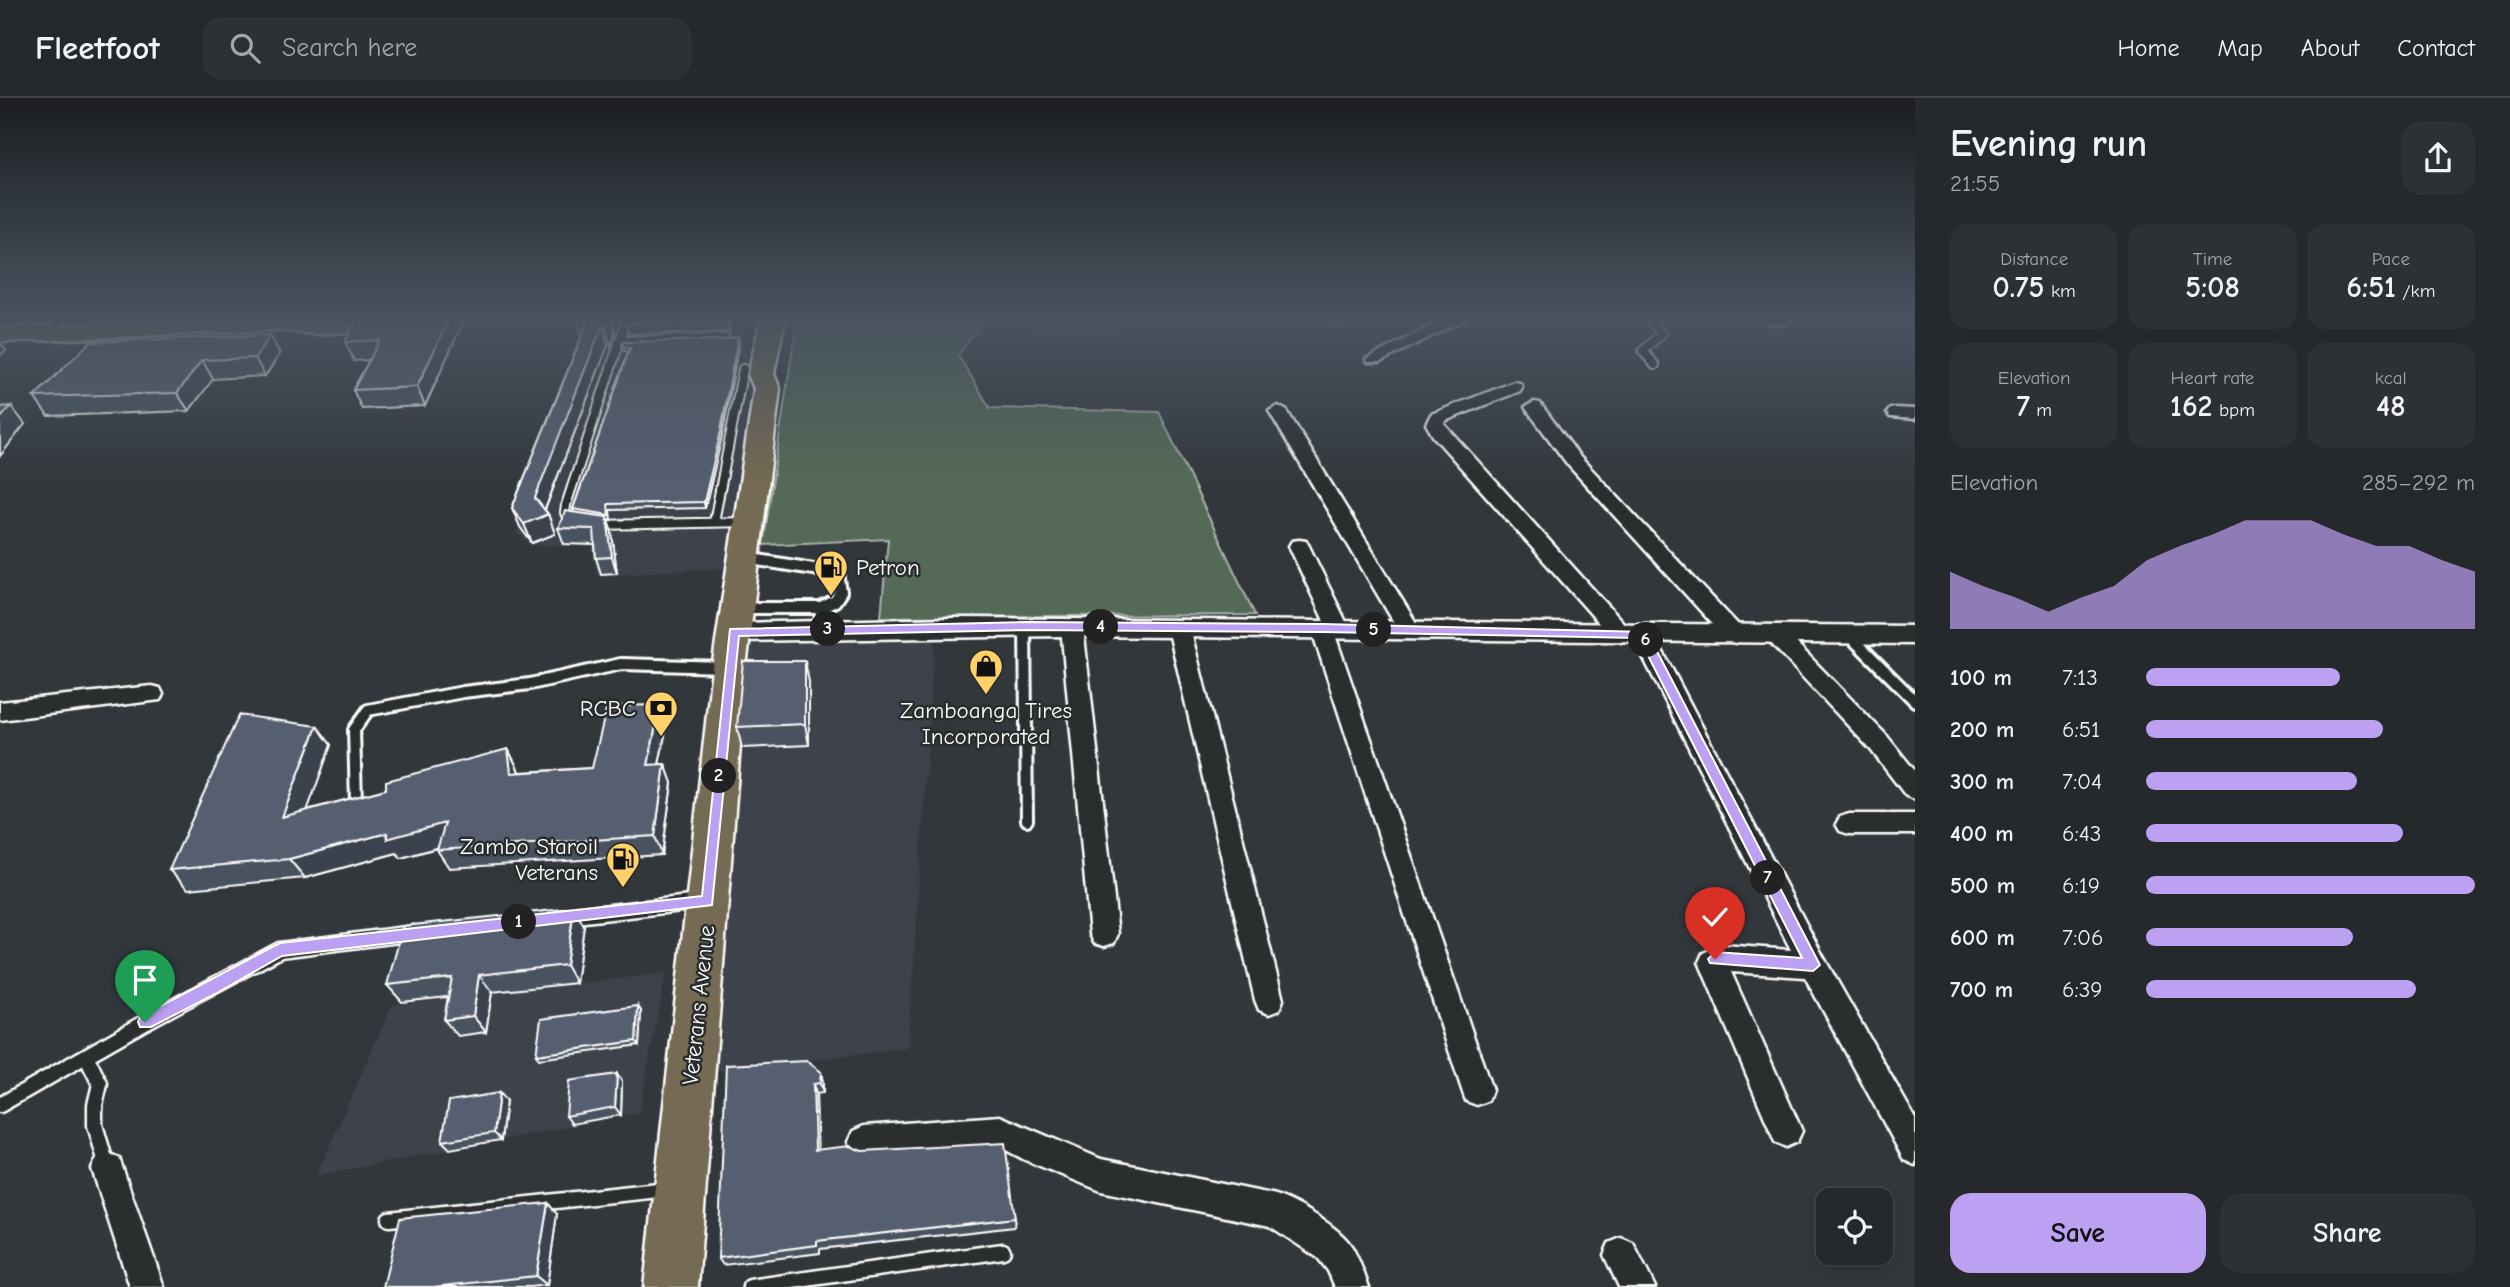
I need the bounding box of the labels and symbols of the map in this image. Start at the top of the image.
fuel station icon: Petron [812,548,850,597]
place label: Petron [856,554,920,581]
pin: 4 [1084,610,1118,644]
pin: 3 [810,612,846,646]
pin: 5 [1356,612,1392,648]
pin: 6 [1628,622,1664,658]
shop icon: Zamboanga Tires Incorporated [967,647,1005,696]
bank icon: RCBC [642,689,680,738]
place label: RCBC [580,695,636,722]
place label: Zamboanga Tires Incorporated [900,697,1072,750]
pin: 2 [702,758,736,794]
place label: Zambo Staroil Veterans [460,833,598,886]
fuel station icon: Zambo Staroil Veterans [604,840,642,889]
pin: 7 [1750,860,1786,896]
pin [1685,887,1745,959]
pin: 1 [502,904,536,940]
street label: Veterans Avenue [677,924,720,1086]
pin [115,950,175,1022]

